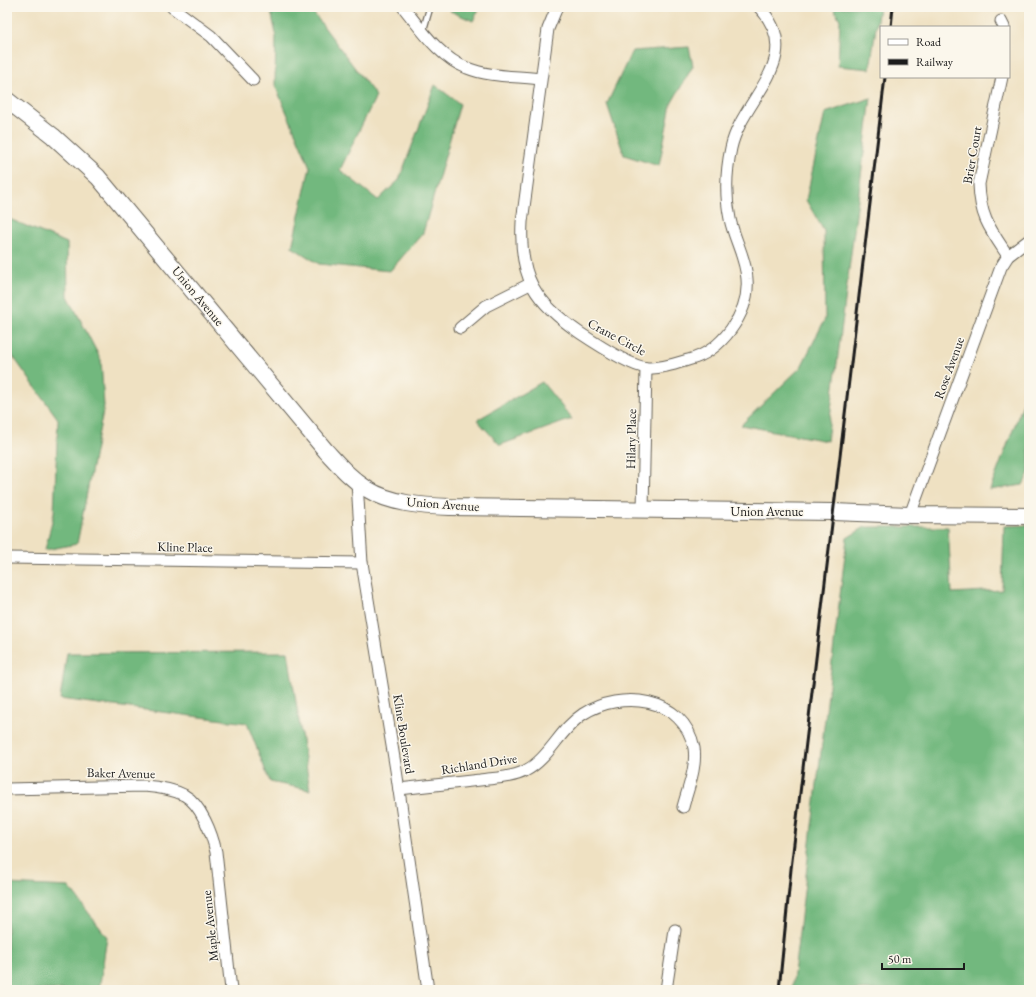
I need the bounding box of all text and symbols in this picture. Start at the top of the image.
legend [880,26,1010,78]
text: Road [916,34,942,50]
text: Railway [916,54,954,70]
street label: Brier Court [959,125,985,185]
street label: Union Avenue [168,263,228,329]
street label: Crane Circle [585,315,649,359]
street label: Rose Avenue [930,335,968,401]
street label: Hilary Place [622,409,640,469]
street label: Union Avenue [406,493,480,515]
street label: Union Avenue [731,503,803,520]
street label: Kline Place [157,538,213,556]
street label: Kline Boulevard [389,693,419,775]
street label: Richland Drive [440,750,518,778]
street label: Baker Avenue [87,764,155,782]
street label: Maple Avenue [198,890,222,962]
scale bar [882,945,964,971]
text: 50 m [888,951,912,967]

